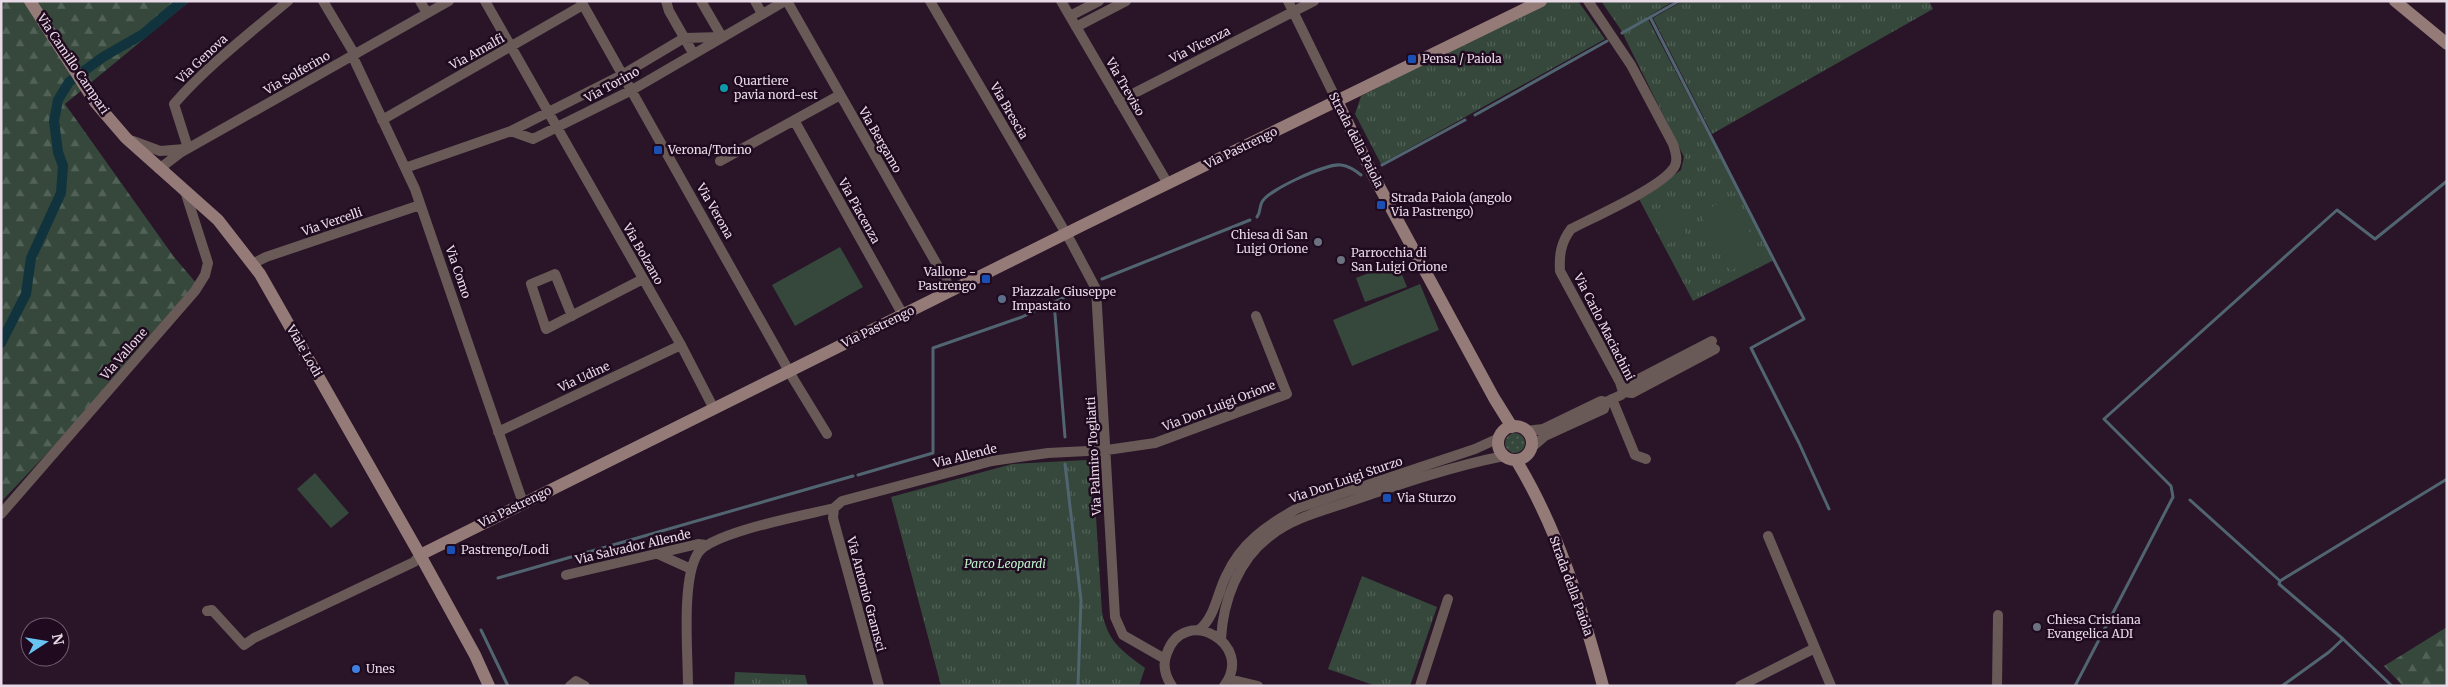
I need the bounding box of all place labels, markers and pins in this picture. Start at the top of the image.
place label: Pensa / Paiola [1422,51,1502,66]
marker: Pensa / Paiola [1406,53,1418,65]
place label: Quartiere pavia nord-est [734,73,818,102]
marker: Quartiere pavia nord-est [718,82,730,94]
place label: Verona/Torino [667,142,752,157]
marker: Verona/Torino [652,144,664,156]
place label: Strada Paiola (angolo Via Pastrengo) [1390,190,1512,219]
marker: Strada Paiola (angolo Via Pastrengo) [1375,199,1387,211]
place label: Chiesa di San Luigi Orione [1231,227,1308,256]
marker: Chiesa di San Luigi Orione [1312,236,1324,248]
place label: Parrocchia di San Luigi Orione [1351,245,1447,274]
marker: Parrocchia di San Luigi Orione [1335,254,1347,266]
place label: Vallone - Pastrengo [918,264,976,293]
marker: Vallone - Pastrengo [980,273,992,285]
place label: Piazzale Giuseppe Impastato [1012,284,1116,313]
marker: Piazzale Giuseppe Impastato [996,293,1008,305]
place label: Via Sturzo [1396,490,1456,505]
marker: Via Sturzo [1381,492,1393,504]
place label: Pastrengo/Lodi [461,542,549,557]
marker: Pastrengo/Lodi [445,544,457,556]
place label: Chiesa Cristiana Evangelica ADI [2047,612,2141,641]
marker: Chiesa Cristiana Evangelica ADI [2031,621,2043,633]
place label: Unes [366,661,395,676]
marker: Unes [350,663,362,675]

